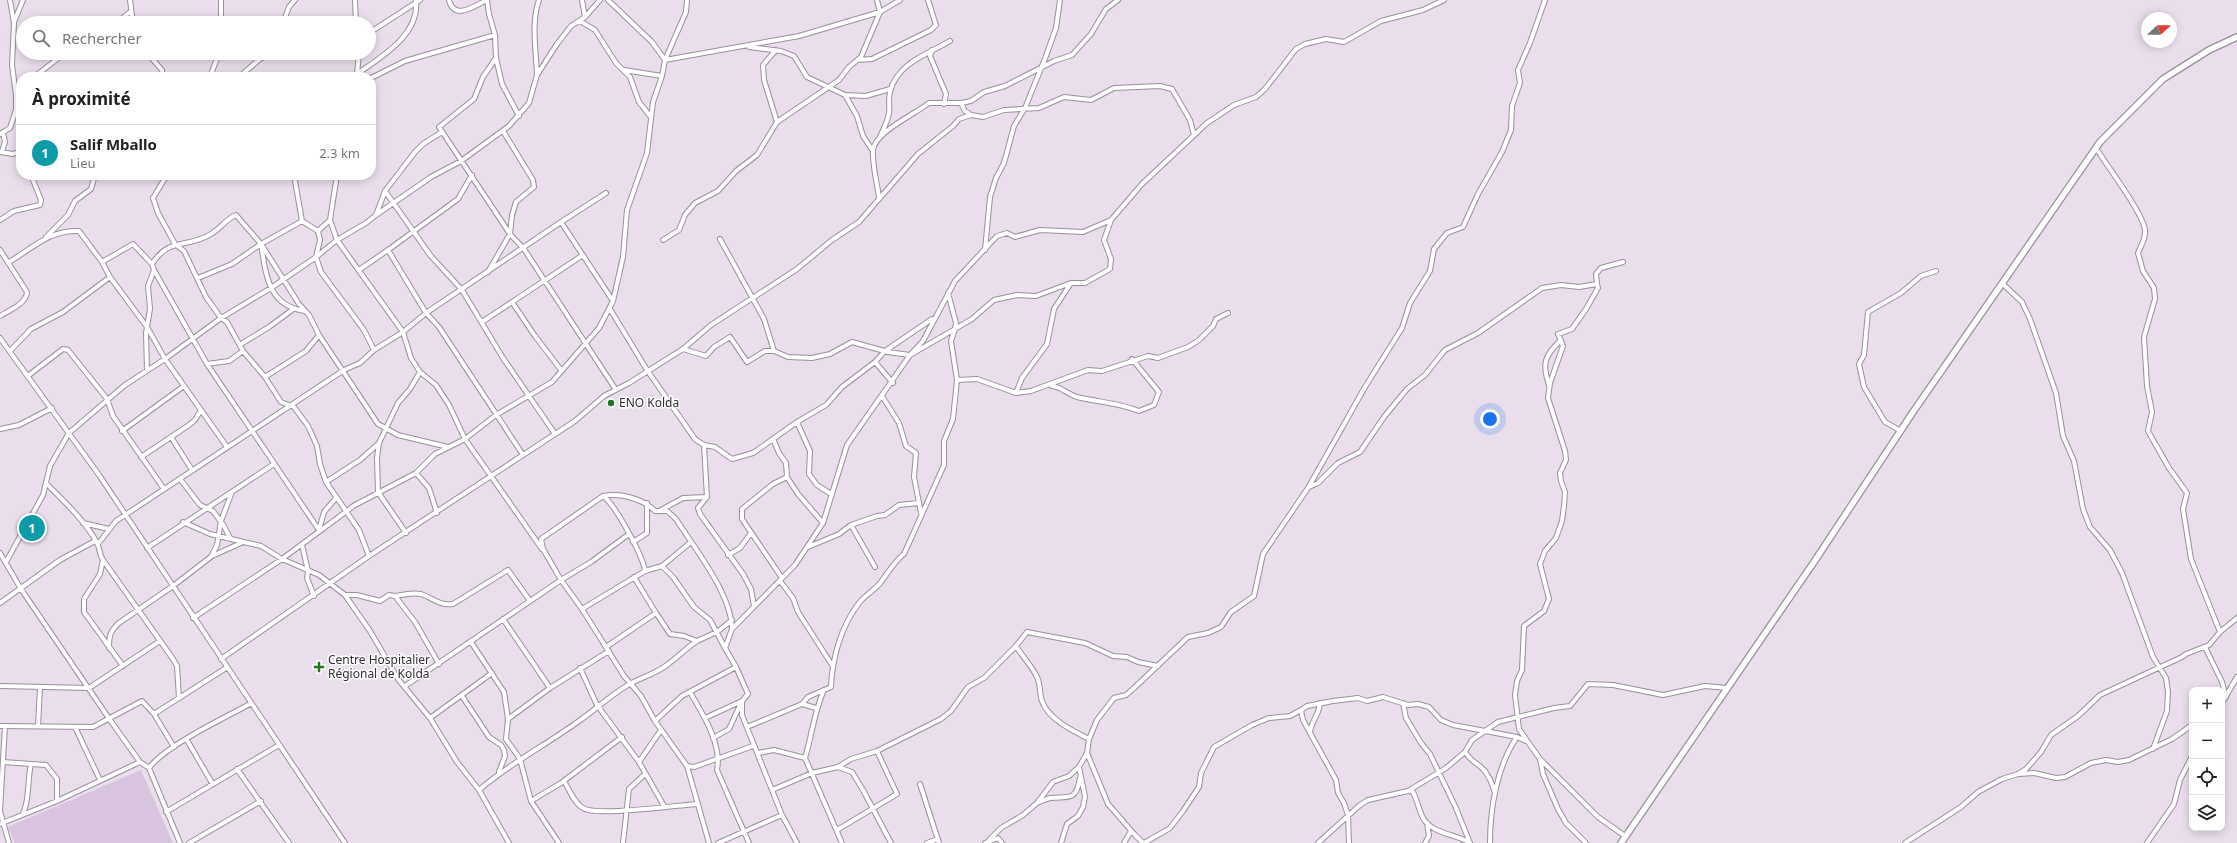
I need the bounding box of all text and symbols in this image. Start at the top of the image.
north arrow [2141,12,2177,48]
search box [16,16,376,60]
icon: search [30,27,52,49]
text: Rechercher [62,28,142,48]
text: À proximité [32,87,131,110]
text: Salif Mballo [70,134,157,154]
text: 1 [41,144,49,162]
text: 2.3 km [319,144,360,162]
text: Lieu [70,154,96,172]
place label: ENO Kolda [619,394,679,411]
marker: ENO Kolda [606,398,616,408]
your location [1480,409,1500,429]
pin: 1 [19,513,45,543]
place label: Centre Hospitalier Régional de Kolda [328,651,430,682]
marker: Centre Hospitalier Régional de Kolda [313,661,325,673]
map controls [2189,687,2225,831]
button: + [2189,687,2225,723]
button: − [2189,723,2225,759]
button: locate [2189,759,2225,795]
button: layers [2189,795,2225,831]

